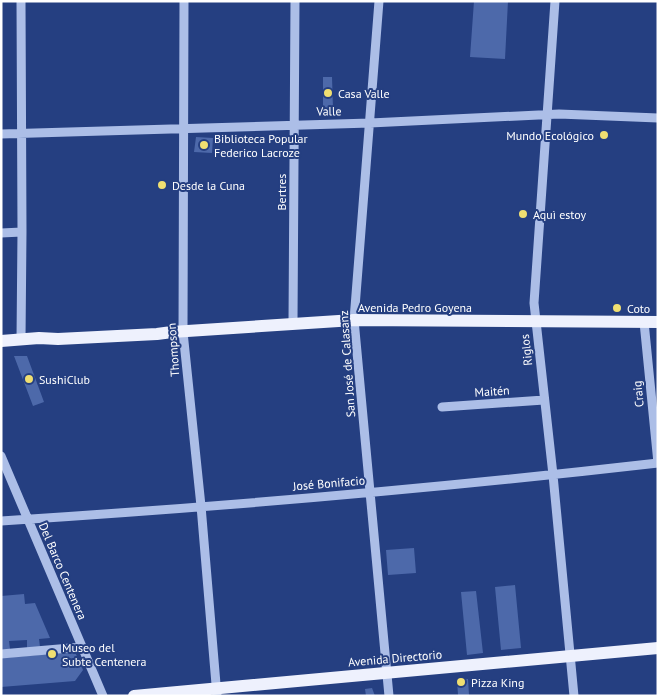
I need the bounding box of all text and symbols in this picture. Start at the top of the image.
place label: Casa Valle [338,86,390,101]
marker: Casa Valle [322,87,334,99]
street label: Valle [315,103,342,119]
place label: Mundo Ecológico [506,128,594,143]
marker: Mundo Ecológico [598,129,610,141]
place label: Biblioteca Popular Federico Lacroze [214,131,308,160]
marker: Biblioteca Popular Federico Lacroze [198,139,210,151]
street label: Bertres [274,174,289,210]
place label: Desde la Cuna [172,178,245,193]
marker: Desde la Cuna [156,179,168,191]
place label: Aquì estoy [533,207,587,222]
marker: Aquì estoy [517,208,529,220]
street label: Avenida Pedro Goyena [358,300,472,315]
place label: Coto [627,301,650,316]
marker: Coto [611,302,623,314]
street label: San José de Calasanz [336,310,358,418]
street label: Thompson [164,323,182,377]
street label: Riglos [517,333,535,367]
place label: SushiClub [39,372,90,387]
marker: SushiClub [23,373,35,385]
street label: Craig [629,380,647,408]
street label: Maitén [474,382,510,400]
street label: José Bonifacio [291,472,366,494]
street label: Del Barco Centenera [36,520,90,622]
place label: Museo del Subte Centenera [62,640,146,669]
street label: Avenida Directorio [347,646,443,670]
marker: Museo del Subte Centenera [46,648,58,660]
place label: Pizza King [471,675,524,690]
marker: Pizza King [455,676,467,688]

